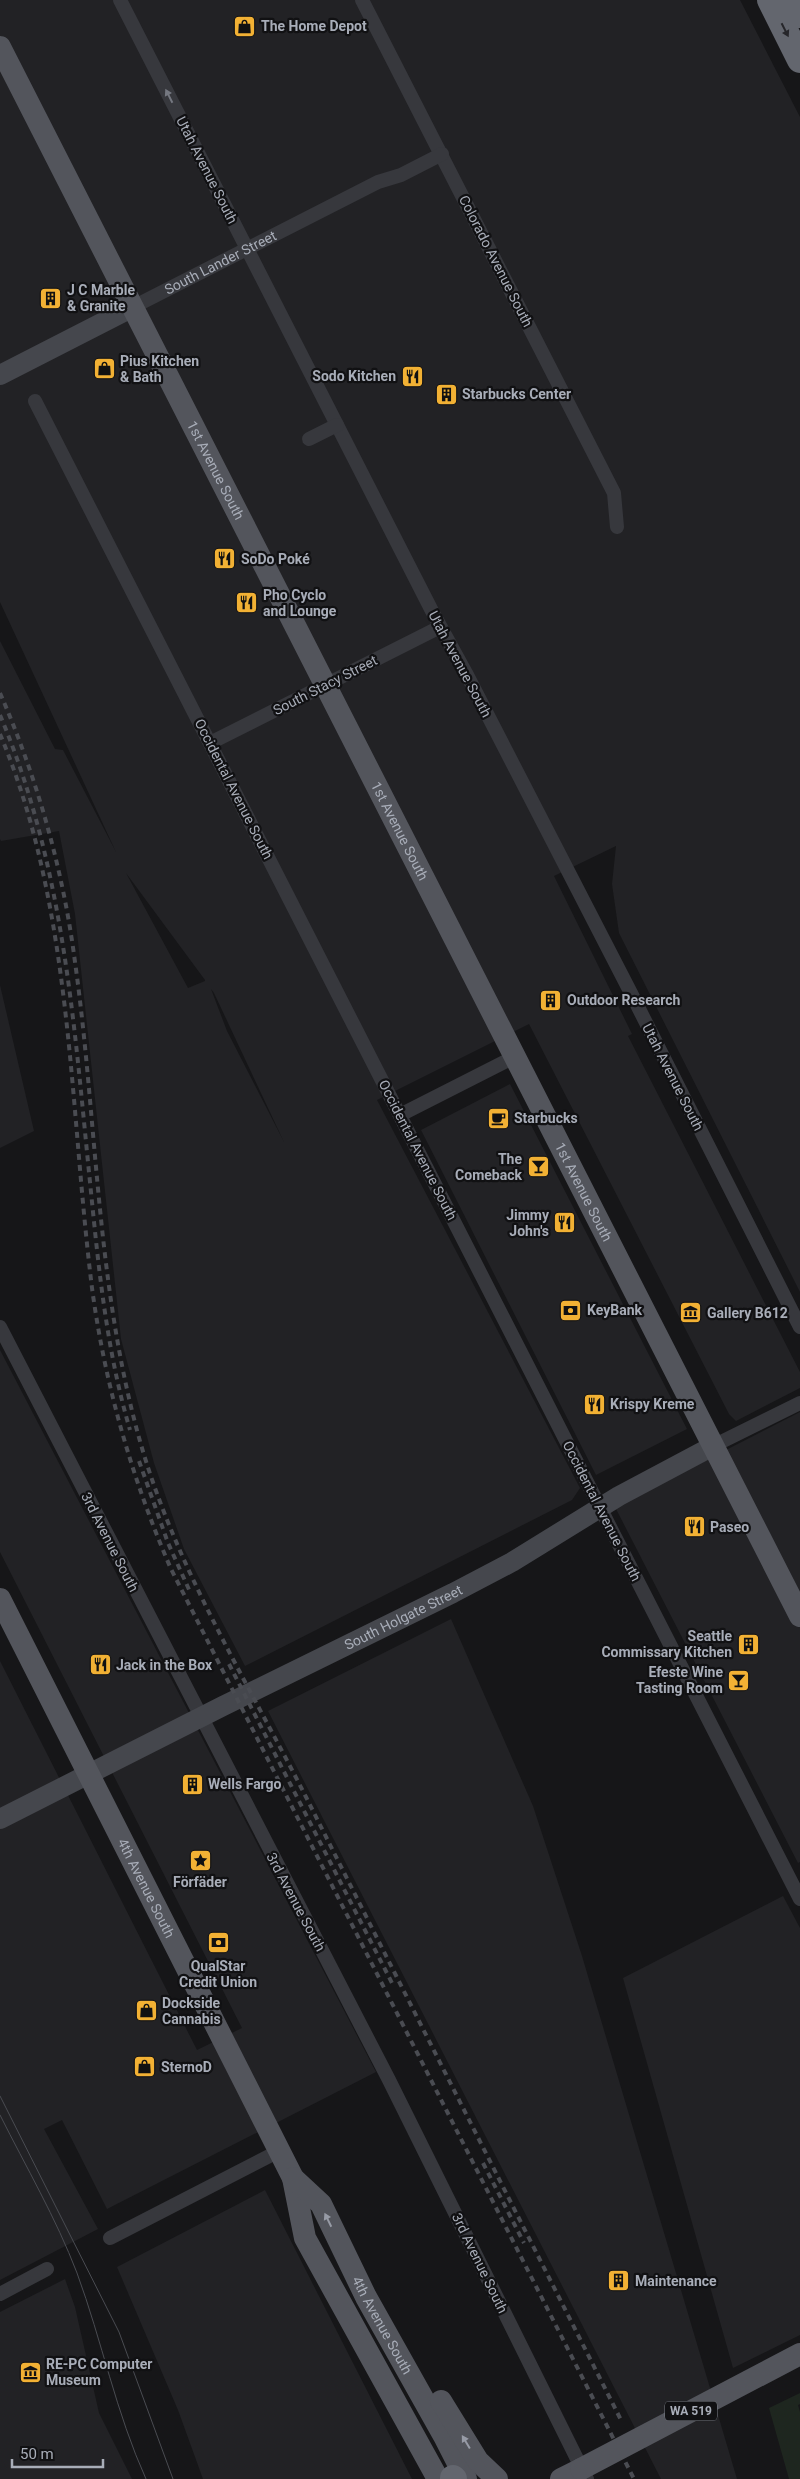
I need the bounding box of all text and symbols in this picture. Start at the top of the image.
shop icon: The Home Depot [233,14,257,38]
place label: The Home Depot [261,18,367,34]
one-way arrow [781,23,789,37]
one-way arrow [165,89,173,104]
street label: Utah Avenue South [173,114,241,226]
street label: Colorado Avenue South [456,193,536,329]
street label: South Lander Street [162,227,279,298]
place label: J C Marble & Granite [67,282,135,314]
building icon: J C Marble & Granite [39,286,63,310]
place label: Pius Kitchen & Bath [120,353,199,385]
shop icon: Pius Kitchen & Bath [92,357,116,381]
restaurant icon: Sodo Kitchen [400,364,424,388]
place label: Sodo Kitchen [312,368,396,384]
building icon: Starbucks Center [434,382,458,406]
place label: Starbucks Center [462,386,571,402]
street label: 1st Avenue South [184,418,248,522]
restaurant icon: SoDo Poké [213,547,237,571]
place label: SoDo Poké [241,551,310,567]
place label: Pho Cyclo and Lounge [263,587,337,619]
restaurant icon: Pho Cyclo and Lounge [235,591,259,615]
street label: Utah Avenue South [425,608,495,720]
street label: South Stacy Street [270,652,380,718]
street label: Occidental Avenue South [192,716,276,862]
street label: 1st Avenue South [368,779,432,883]
building icon: Outdoor Research [539,988,563,1012]
place label: Outdoor Research [567,992,681,1008]
street label: Utah Avenue South [639,1021,707,1133]
street label: Occidental Avenue South [376,1077,460,1223]
cafe icon: Starbucks [486,1106,510,1130]
place label: Starbucks [514,1110,578,1126]
street label: 1st Avenue South [552,1140,616,1244]
place label: The Comeback [455,1151,523,1183]
bar icon: The Comeback [526,1155,550,1179]
place label: Jimmy John's [506,1207,550,1239]
restaurant icon: Jimmy John's [553,1211,577,1235]
bank icon: KeyBank [559,1298,583,1322]
museum icon: Gallery B612 [679,1301,703,1325]
place label: KeyBank [587,1302,643,1318]
place label: Gallery B612 [707,1305,788,1321]
restaurant icon: Krispy Kreme [582,1392,606,1416]
place label: Krispy Kreme [610,1396,695,1412]
street label: Occidental Avenue South [560,1438,644,1584]
street label: 3rd Avenue South [78,1490,142,1594]
restaurant icon: Paseo [682,1515,706,1539]
place label: Paseo [710,1519,749,1535]
street label: South Holgate Street [342,1581,465,1653]
place label: Seattle Commissary Kitchen [601,1628,732,1660]
building icon: Seattle Commissary Kitchen [736,1632,760,1656]
restaurant icon: Jack in the Box [88,1653,112,1677]
place label: Jack in the Box [116,1657,213,1673]
place label: Efeste Wine Tasting Room [636,1664,723,1696]
bar icon: Efeste Wine Tasting Room [727,1668,751,1692]
building icon: Wells Fargo [180,1772,204,1796]
place label: Wells Fargo [208,1776,282,1792]
street label: 4th Avenue South [114,1836,178,1940]
place icon: Förfäder [188,1848,212,1872]
street label: 3rd Avenue South [263,1850,329,1954]
place label: Förfäder [173,1874,227,1890]
bank icon: QualStar Credit Union [206,1931,230,1955]
place label: QualStar Credit Union [179,1958,257,1990]
place label: Dockside Cannabis [162,1995,221,2027]
shop icon: Dockside Cannabis [134,1999,158,2023]
shop icon: SternoD [133,2055,157,2079]
place label: SternoD [161,2059,212,2075]
street label: 3rd Avenue South [449,2210,511,2316]
one-way arrow [324,2213,332,2227]
building icon: Maintenance [607,2269,631,2293]
place label: Maintenance [635,2273,717,2289]
street label: 4th Avenue South [349,2274,416,2377]
place label: RE-PC Computer Museum [46,2356,152,2388]
museum icon: RE-PC Computer Museum [18,2360,42,2384]
road number: WA 519 [665,2402,717,2420]
scale bar [12,2436,104,2468]
one-way arrow [462,2436,471,2449]
text: 50 m [20,2445,54,2463]

